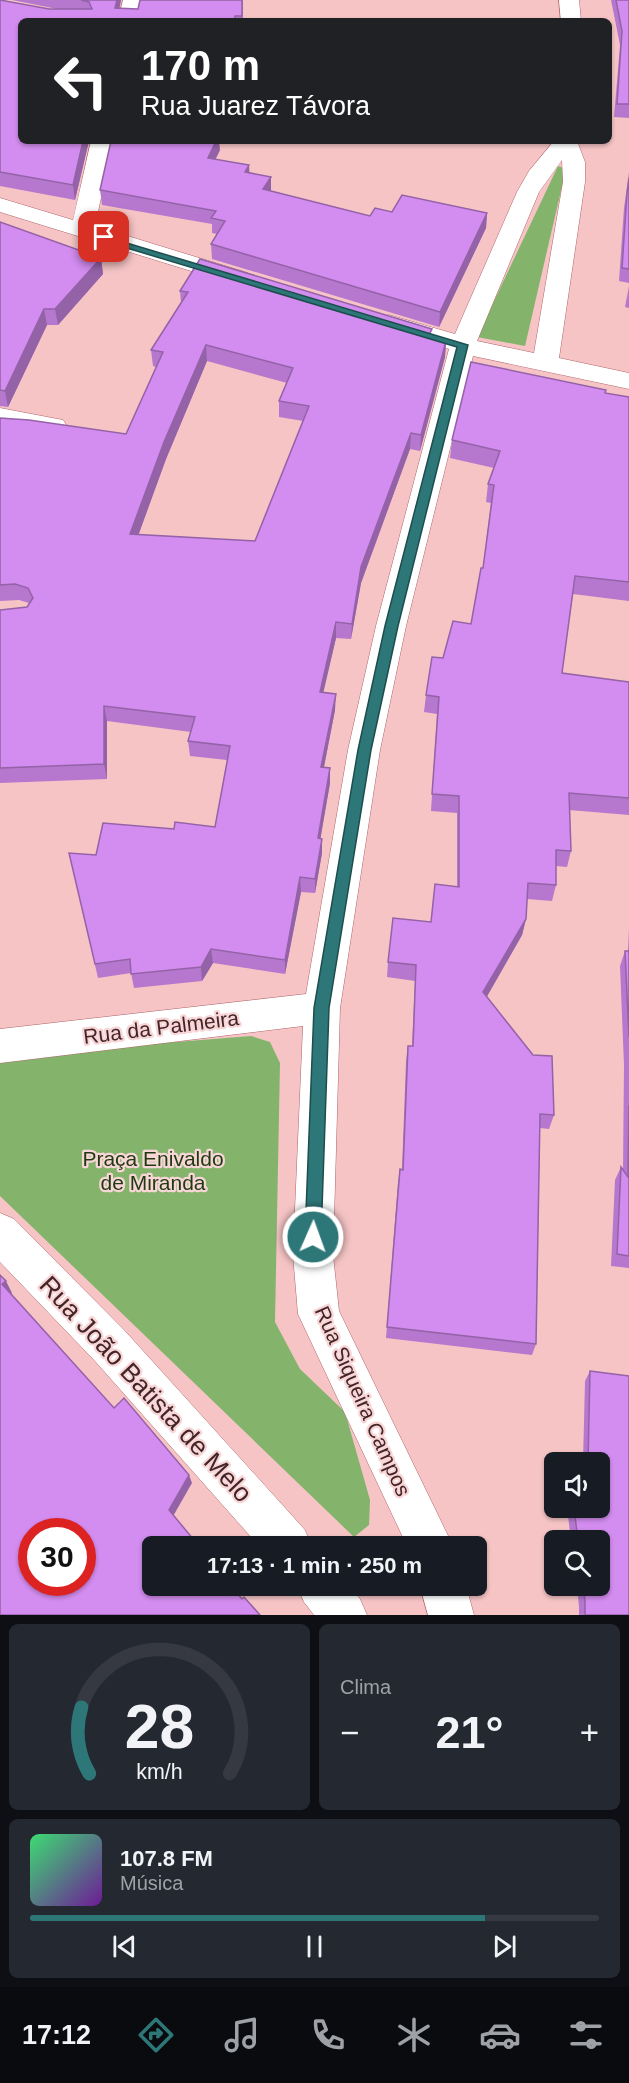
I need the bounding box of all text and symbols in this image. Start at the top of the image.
icon: left [42,42,120,120]
text: 170 m [141,42,260,89]
text: Rua Juarez Távora [141,91,370,121]
pin [78,211,129,262]
icon: arrive [87,220,120,253]
street label: Rua da Palmeira [82,1006,240,1048]
park label: Praça Enivaldo de Miranda [82,1147,224,1194]
position arrow [281,1205,345,1269]
street label: Rua João Batista de Melo [34,1270,258,1508]
street label: Rua Siqueira Campos [311,1302,415,1500]
map controls [544,1452,610,1596]
button: sound [544,1452,610,1518]
speed limit sign: 30 [18,1518,96,1596]
button: search [544,1530,610,1596]
text: 17:13 · 1 min · 250 m [207,1553,422,1578]
text: Clima [340,1676,391,1698]
text: 28 [125,1692,194,1761]
text: 21° [435,1707,504,1758]
text: − [340,1714,359,1751]
text: + [580,1714,599,1751]
text: km/h [136,1760,183,1784]
text: 107.8 FM [120,1846,213,1871]
text: Música [120,1872,183,1894]
icon: previous [108,1930,141,1963]
icon: pause [298,1930,331,1963]
icon: next [488,1930,521,1963]
icon: directions [135,2014,177,2056]
icon: music [221,2014,263,2056]
icon: phone [307,2014,349,2056]
icon: climate [393,2014,435,2056]
icon: car [479,2014,521,2056]
icon: filters [565,2014,607,2056]
text: 17:12 [22,2020,91,2050]

